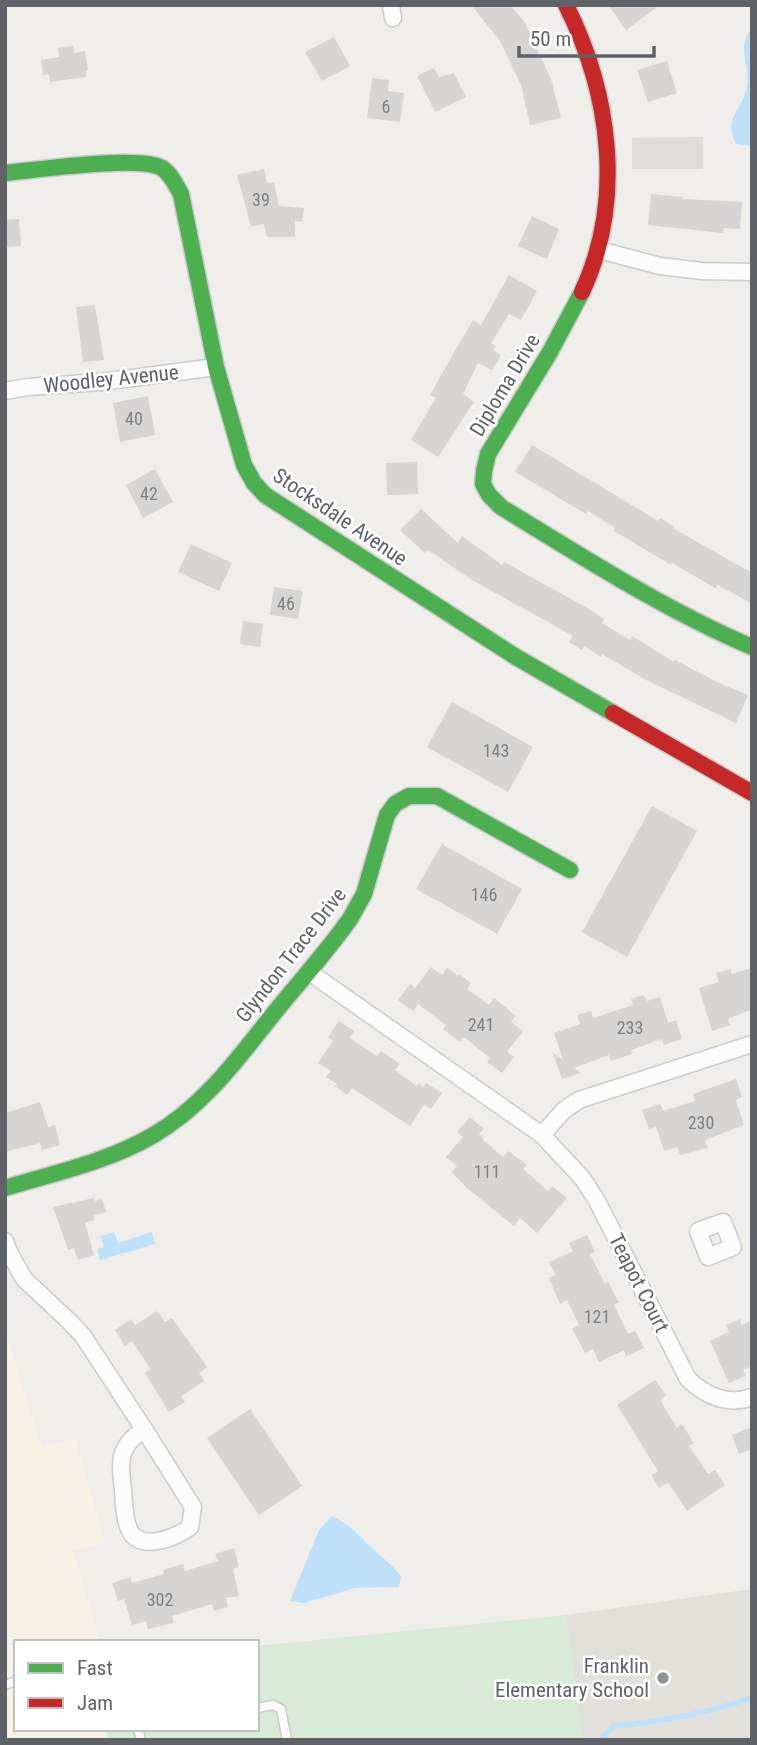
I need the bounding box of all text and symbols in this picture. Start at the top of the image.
scale bar [519,14,654,58]
text: 50 m [530,27,571,51]
house number: 6 [382,96,390,117]
house number: 39 [252,189,270,210]
street label: Diploma Drive [465,329,545,441]
street label: Woodley Avenue [42,360,180,398]
house number: 40 [125,408,143,429]
street label: Stocksdale Avenue [268,463,412,571]
house number: 42 [140,483,158,504]
house number: 46 [277,593,295,614]
house number: 143 [483,740,509,761]
street label: Glyndon Trace Drive [231,883,351,1027]
house number: 146 [471,884,497,905]
house number: 241 [468,1014,494,1035]
house number: 233 [617,1017,643,1038]
house number: 230 [688,1112,714,1133]
house number: 111 [474,1161,500,1182]
street label: Teapot Court [604,1230,674,1336]
house number: 121 [584,1306,610,1327]
house number: 302 [147,1589,173,1610]
legend [14,1640,259,1731]
place label: Franklin Elementary School [495,1654,649,1702]
text: Fast [77,1656,113,1680]
marker: Franklin Elementary School [655,1670,671,1686]
text: Jam [77,1691,113,1715]

